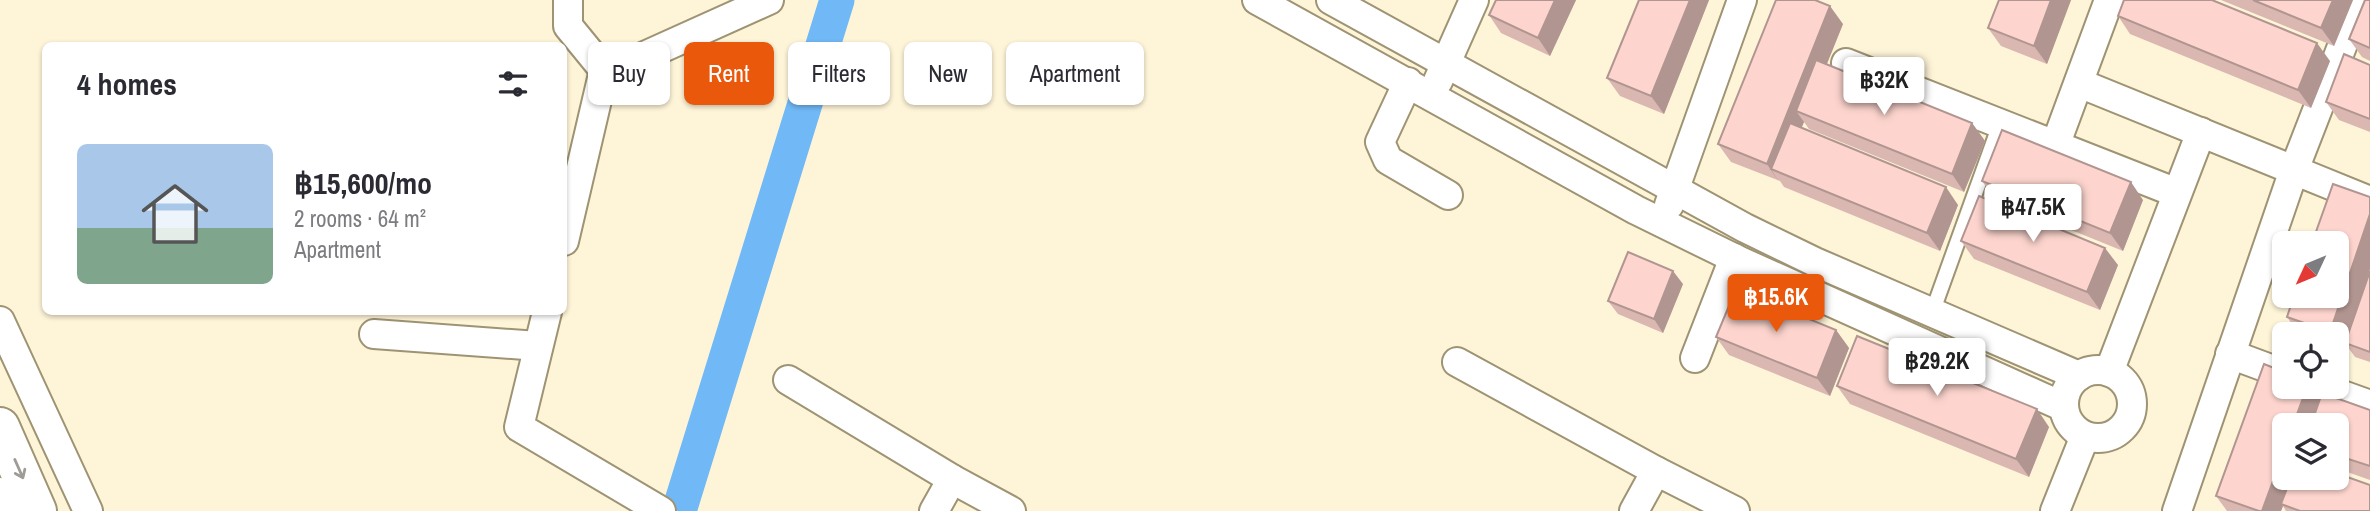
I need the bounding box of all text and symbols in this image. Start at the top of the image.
chip: Buy [588,42,670,105]
chip: Rent [684,42,774,105]
chip: Filters [788,42,890,105]
chip: New [904,42,992,105]
chip: Apartment [1006,42,1144,105]
pin: ฿32K [1843,58,1925,117]
text: 4 homes [77,64,177,104]
text: ฿32K [1859,64,1909,95]
icon: filters [494,65,532,103]
text: ฿15,600/mo [294,163,432,203]
icon: home [133,172,217,256]
pin: ฿47.5K [1976,184,2090,244]
text: ฿47.5K [2001,191,2065,222]
text: 2 rooms · 64 m² [294,203,426,234]
north arrow [2272,231,2348,308]
map controls [2272,231,2349,490]
text: Apartment [294,234,381,265]
pin: ฿15.6K [1719,274,1833,334]
text: ฿15.6K [1744,281,1808,312]
button: locate [2272,322,2349,399]
pin: ฿29.2K [1880,338,1994,398]
text: ฿29.2K [1905,345,1969,376]
button: layers [2272,413,2349,490]
one-way arrow [13,458,26,479]

